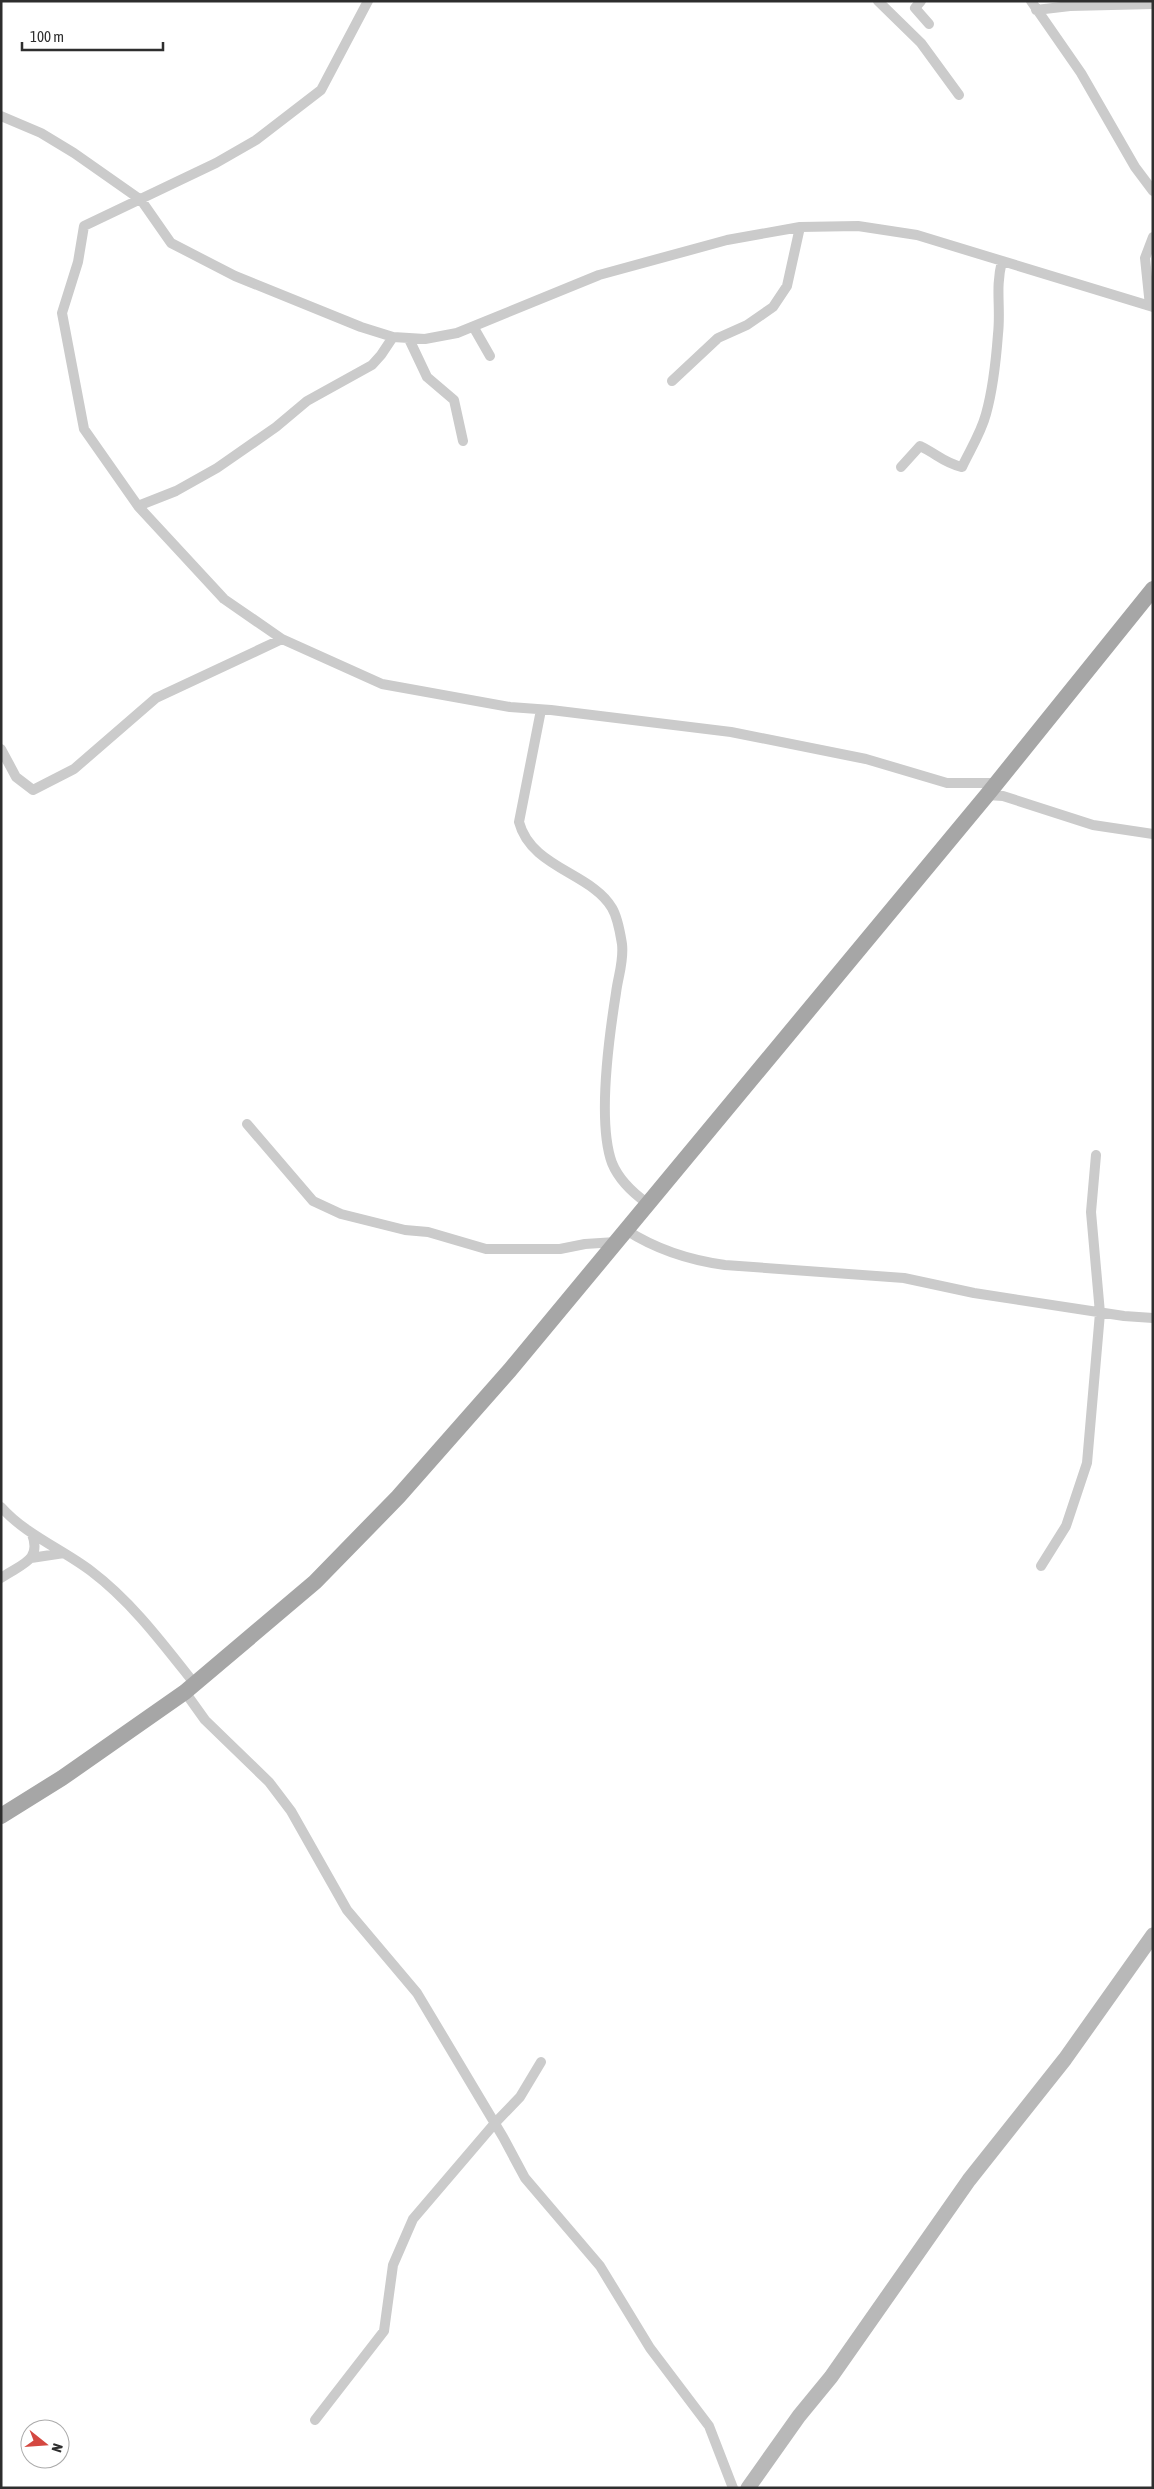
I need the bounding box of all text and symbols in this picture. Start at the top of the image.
scale bar [22,20,164,52]
text: 100 m [30,28,64,45]
north arrow [20,2419,70,2469]
text: N [49,2442,66,2454]

